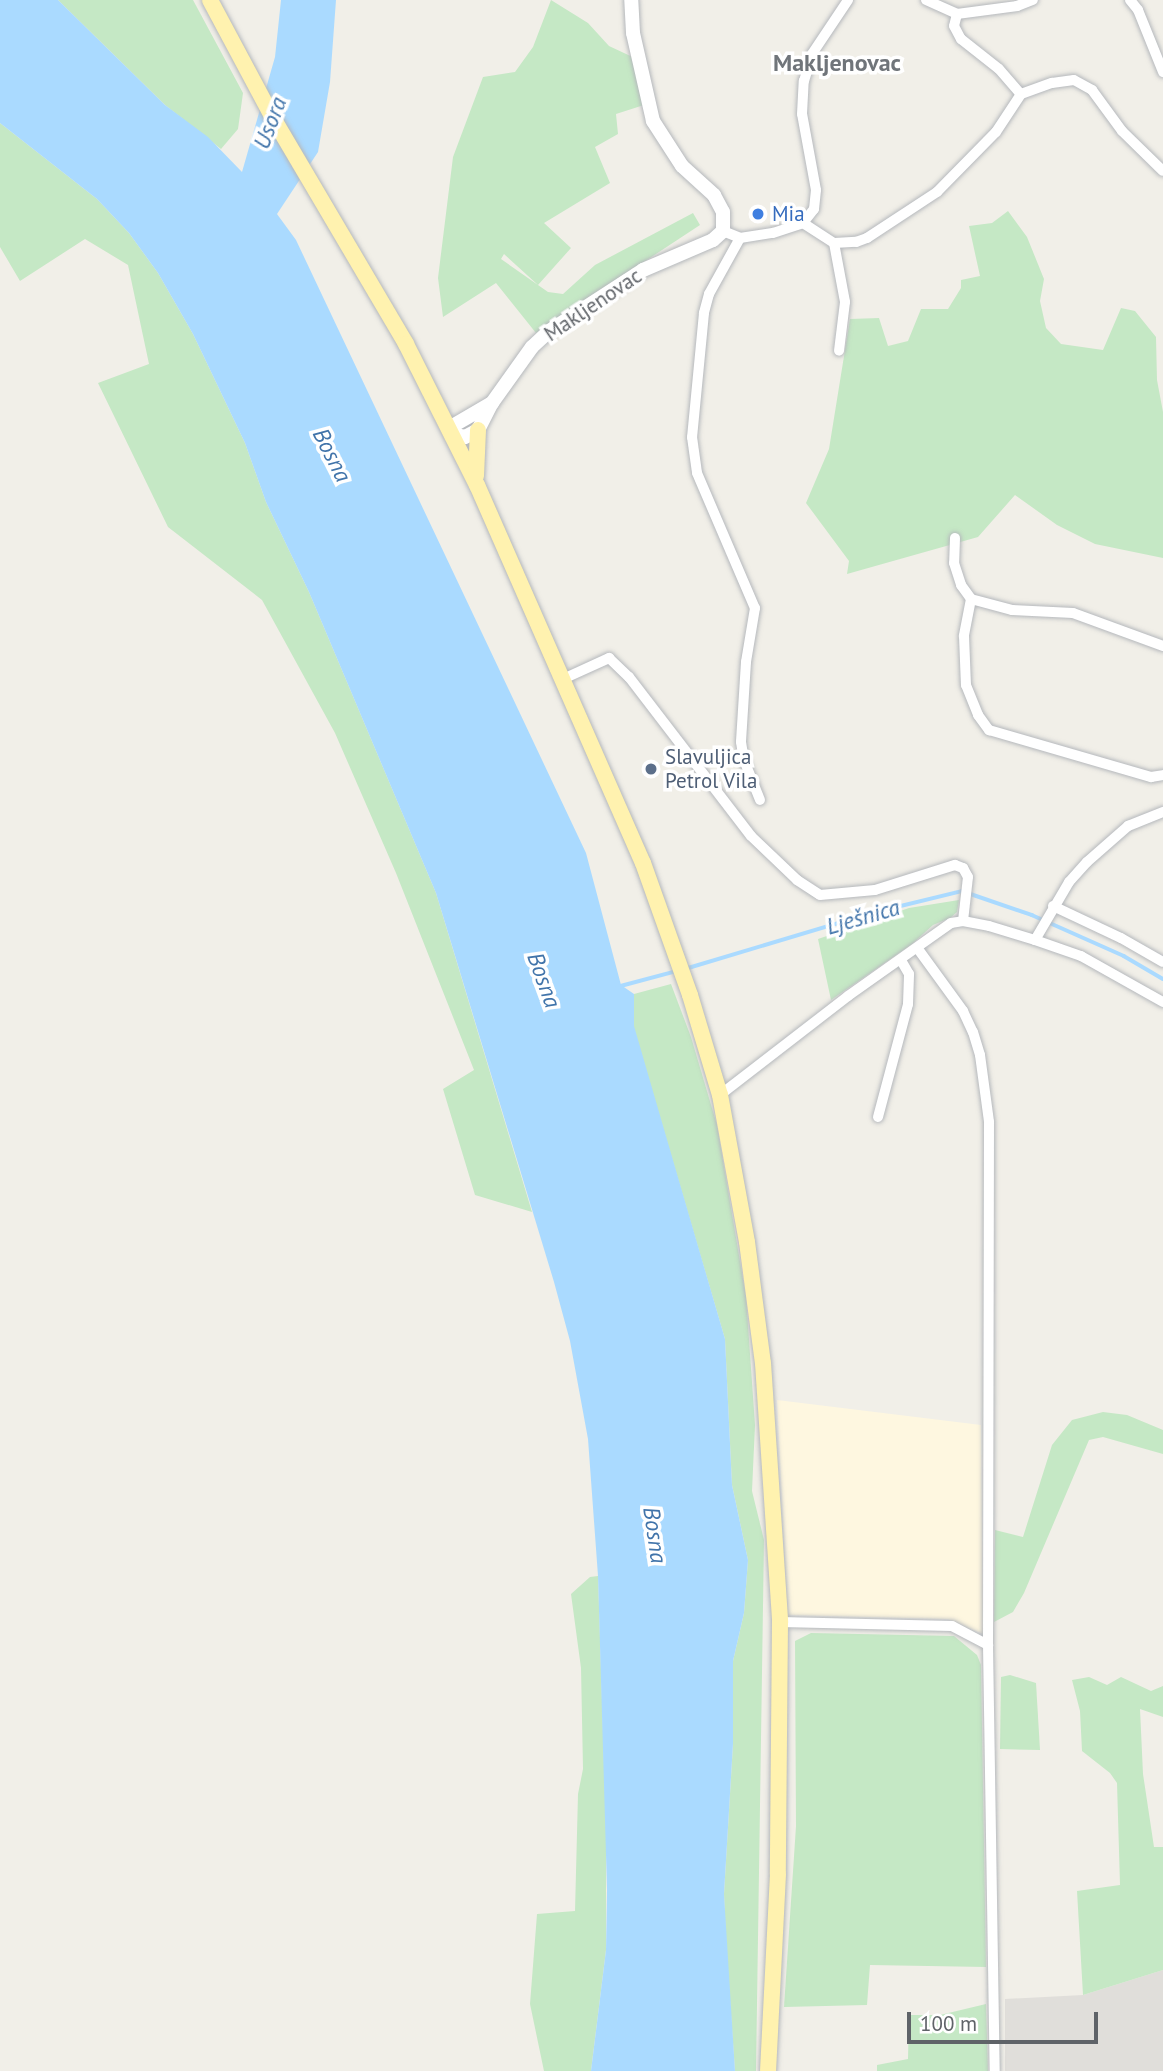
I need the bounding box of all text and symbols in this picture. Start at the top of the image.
district label: Makljenovac [773,49,901,77]
water label: Usora [248,93,292,153]
place label: Mia [772,201,805,227]
marker: Mia [750,206,766,222]
street label: Makljenovac [540,263,646,347]
water label: Bosna [307,424,357,486]
place label: Slavuljica Petrol Vila [665,744,758,794]
marker: Slavuljica Petrol Vila [643,761,659,777]
water label: Lješnica [823,893,903,941]
water label: Bosna [521,949,567,1011]
water label: Bosna [637,1505,673,1565]
scale bar [911,1997,1102,2041]
text: 100 m [920,2010,977,2037]

